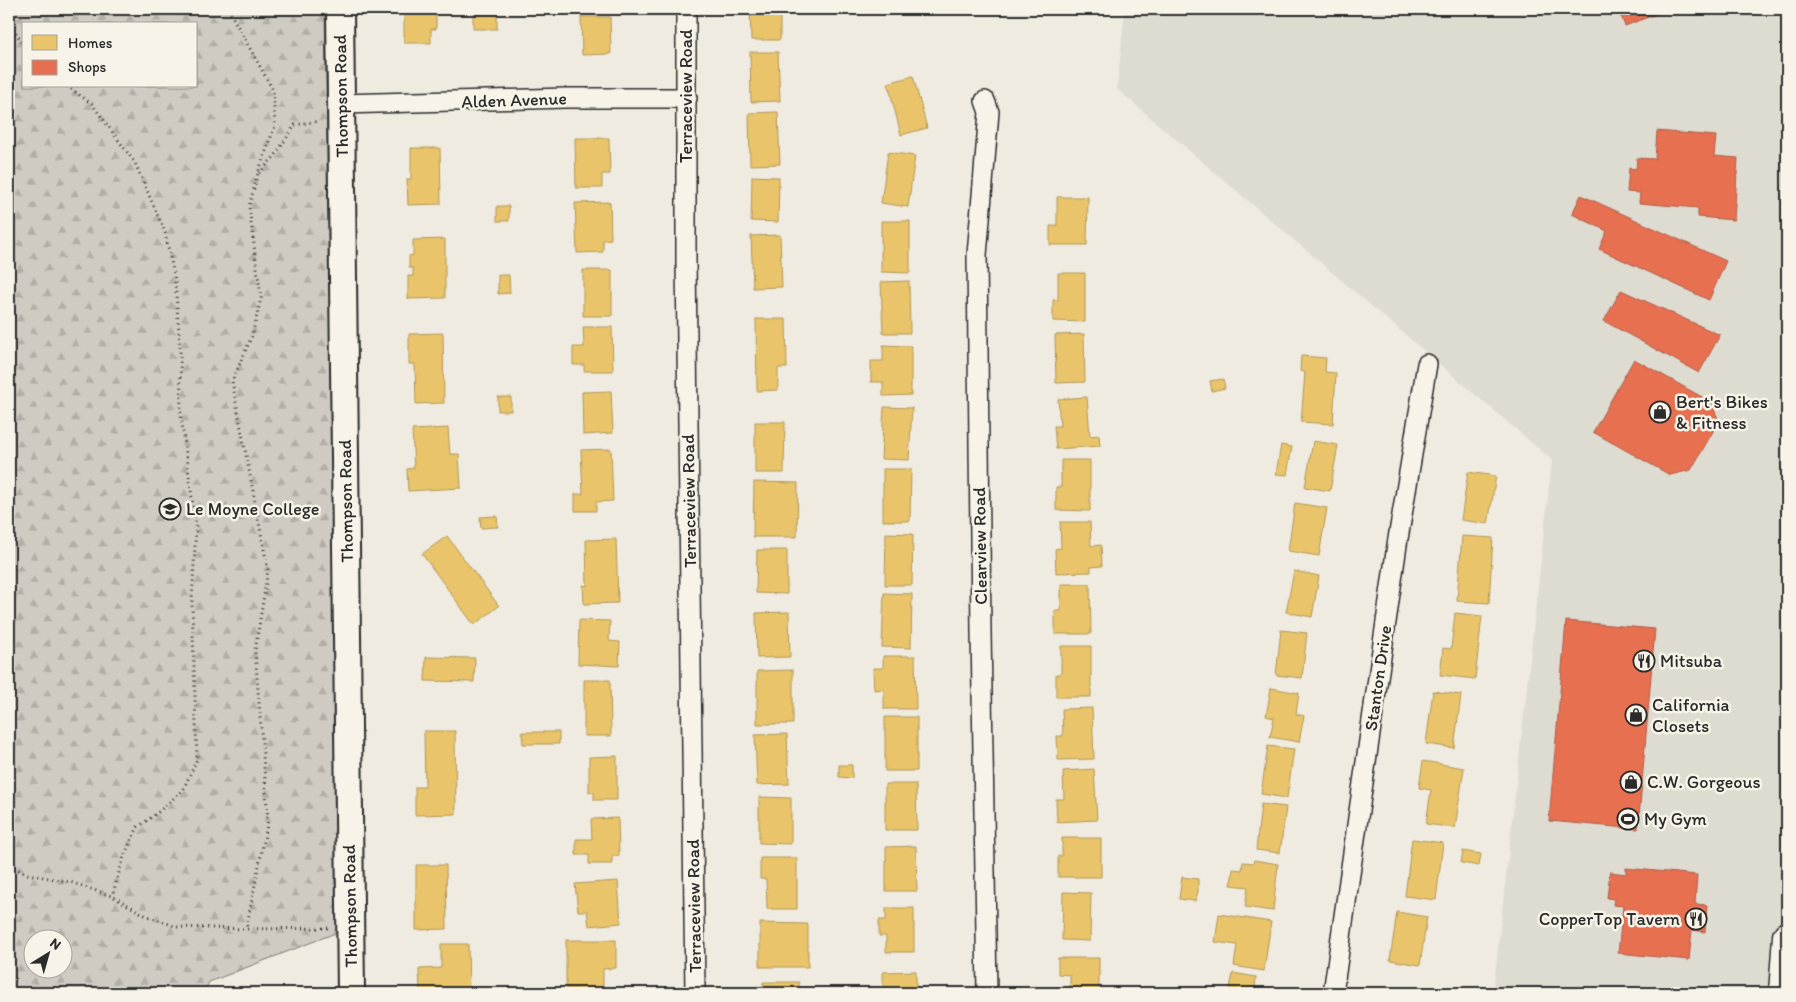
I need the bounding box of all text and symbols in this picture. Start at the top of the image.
legend [22,22,198,88]
street label: Terraceview Road [675,29,697,163]
text: Homes [68,34,113,52]
street label: Thompson Road [329,34,353,158]
text: Shops [68,58,107,76]
street label: Alden Avenue [461,87,567,113]
place label: Bert's Bikes & Fitness [1676,391,1768,434]
shop icon: Bert's Bikes & Fitness [1648,400,1672,424]
street label: Terraceview Road [677,434,701,568]
street label: Thompson Road [334,439,358,563]
street label: Clearview Road [968,487,992,605]
school or university icon: Le Moyne College [158,497,182,521]
place label: Le Moyne College [186,498,320,520]
street label: Stanton Drive [1360,624,1396,732]
restaurant icon: Mitsuba [1632,649,1656,673]
place label: Mitsuba [1660,650,1723,672]
place label: California Closets [1652,694,1730,737]
shop icon: California Closets [1624,703,1648,727]
shop icon: C.W. Gorgeous [1619,770,1643,794]
place label: C.W. Gorgeous [1647,771,1761,793]
sports icon: My Gym [1616,807,1640,831]
place label: My Gym [1644,808,1707,830]
street label: Terraceview Road [682,839,706,973]
street label: Thompson Road [338,844,362,968]
restaurant icon: CopperTop Tavern [1684,907,1708,931]
place label: CopperTop Tavern [1539,908,1680,930]
north arrow [22,930,72,980]
text: N [47,934,64,954]

